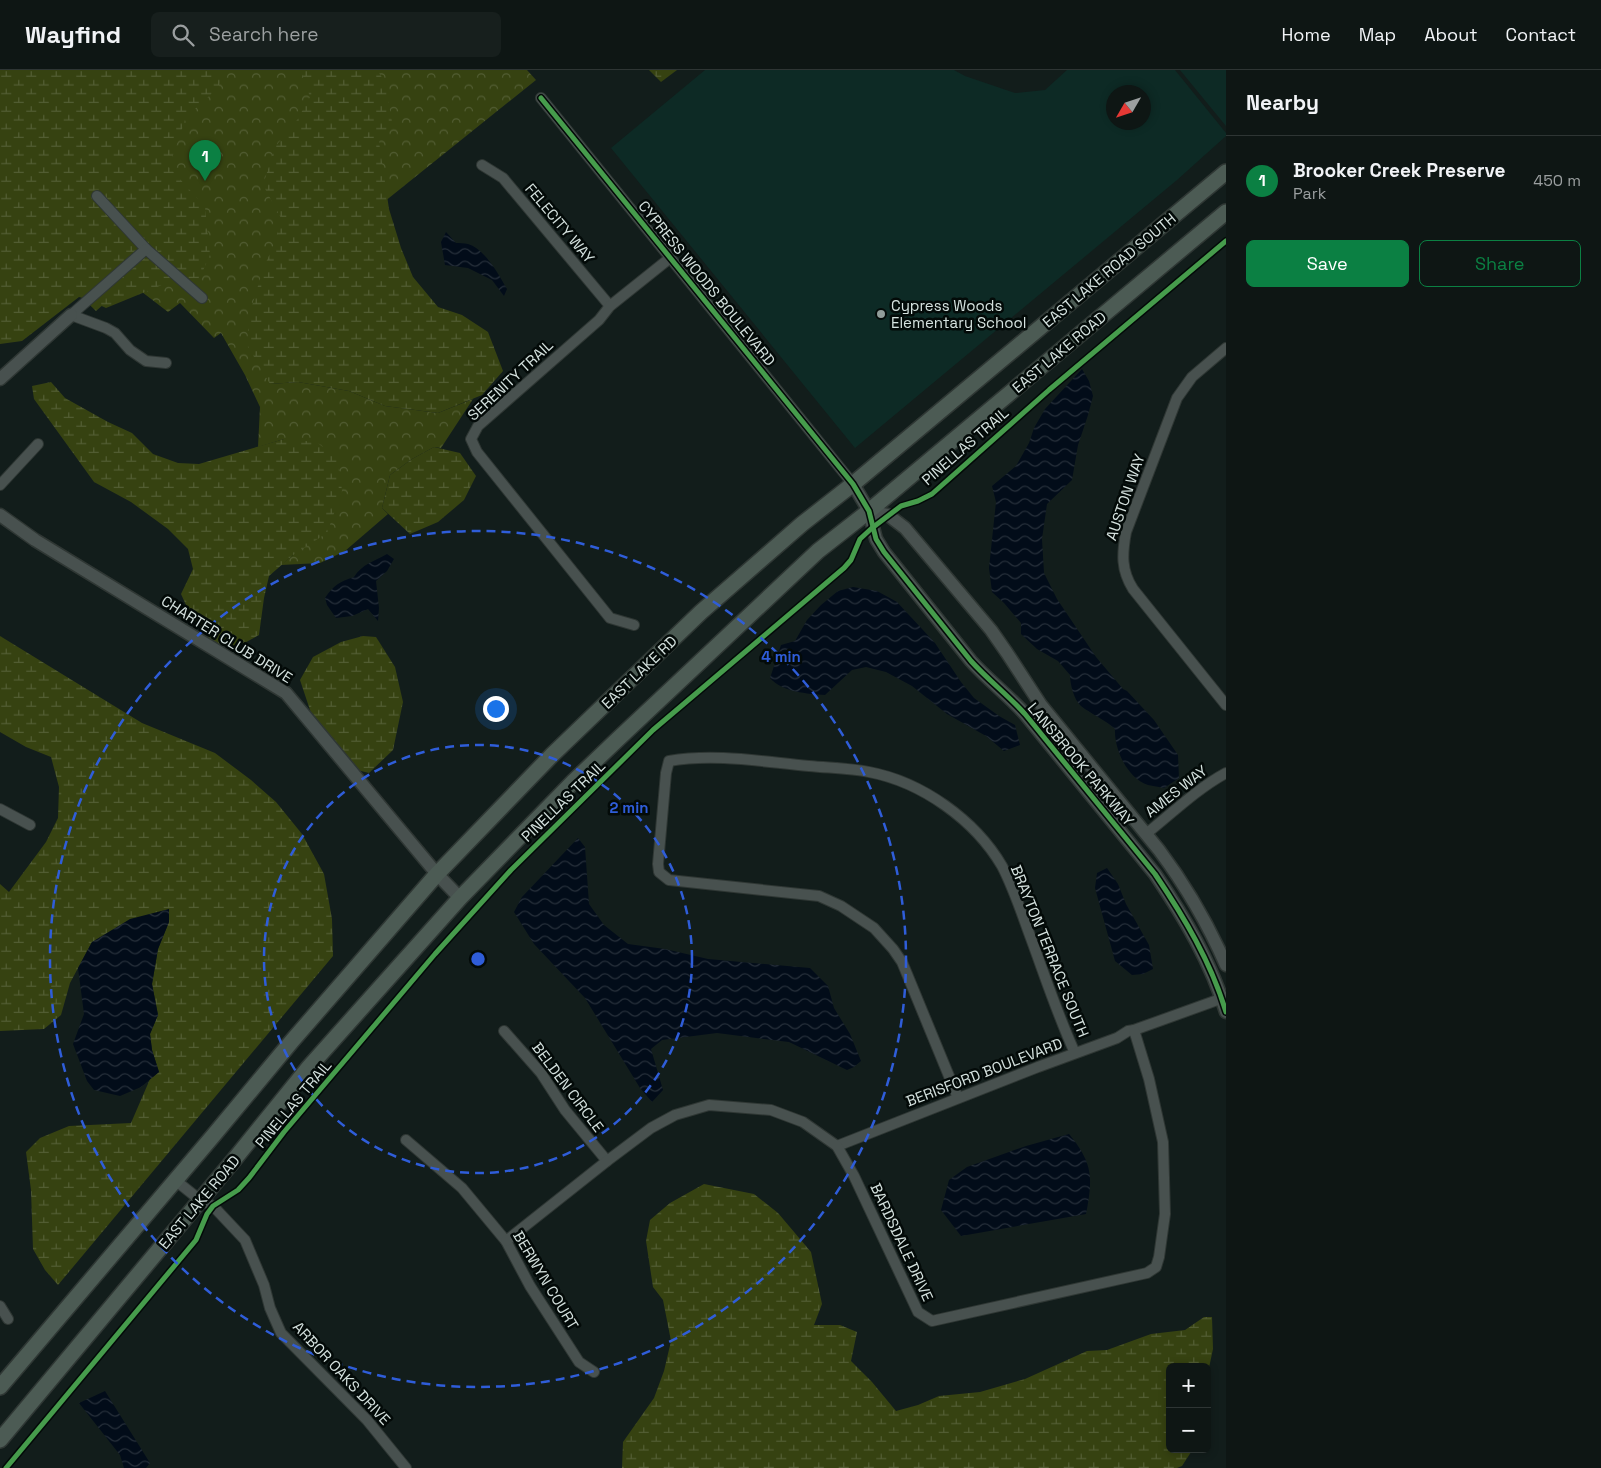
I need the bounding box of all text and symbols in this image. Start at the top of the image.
search box [151,12,501,57]
text: Wayfind [25,19,121,50]
icon: search [169,21,197,49]
text: Search here [209,22,319,47]
text: Home [1282,23,1331,46]
text: Map [1359,23,1396,46]
text: About [1424,23,1478,46]
text: Contact [1506,23,1576,46]
north arrow [1106,85,1151,130]
text: Nearby [1246,89,1319,116]
pin: 1 [189,140,221,181]
text: Brooker Creek Preserve [1293,158,1506,183]
text: 1 [1258,170,1266,191]
text: 450 m [1533,170,1581,191]
street label: FELECITY WAY [521,179,599,267]
text: Park [1293,183,1326,204]
street label: CYPRESS WOODS BOULEVARD [634,196,780,370]
street label: EAST LAKE ROAD SOUTH [1038,209,1180,331]
button: Save [1246,240,1409,287]
button: Share [1419,240,1581,287]
place label: Cypress Woods Elementary School [891,296,1027,332]
street label: EAST LAKE ROAD [1008,307,1110,397]
marker: Cypress Woods Elementary School [875,308,887,320]
street label: SERENITY TRAIL [463,336,557,424]
street label: PINELLAS TRAIL [918,403,1012,489]
street label: AUSTON WAY [1101,451,1149,543]
street label: CHARTER CLUB DRIVE [158,591,296,687]
street label: EAST LAKE RD [597,631,681,713]
text: 4 min [761,647,801,666]
your location [483,696,509,722]
street label: LANSBROOK PARKWAY [1024,698,1138,830]
street label: PINELLAS TRAIL [517,756,609,846]
street label: AMES WAY [1141,761,1211,821]
text: 2 min [610,798,648,817]
street label: BRAYTON TERRACE SOUTH [1007,862,1093,1040]
centre of rings [469,950,487,968]
street label: BERISFORD BOULEVARD [903,1033,1065,1111]
street label: BELDEN CIRCLE [528,1038,608,1136]
street label: PINELLAS TRAIL [251,1056,335,1152]
street label: EAST LAKE ROAD [154,1151,244,1253]
street label: BARDSDALE DRIVE [866,1180,938,1304]
street label: BERWYN COURT [509,1227,583,1333]
street label: ARBOR OAKS DRIVE [289,1317,395,1429]
map controls [1166,1363,1211,1453]
button: + [1166,1363,1211,1408]
button: − [1166,1408,1211,1453]

